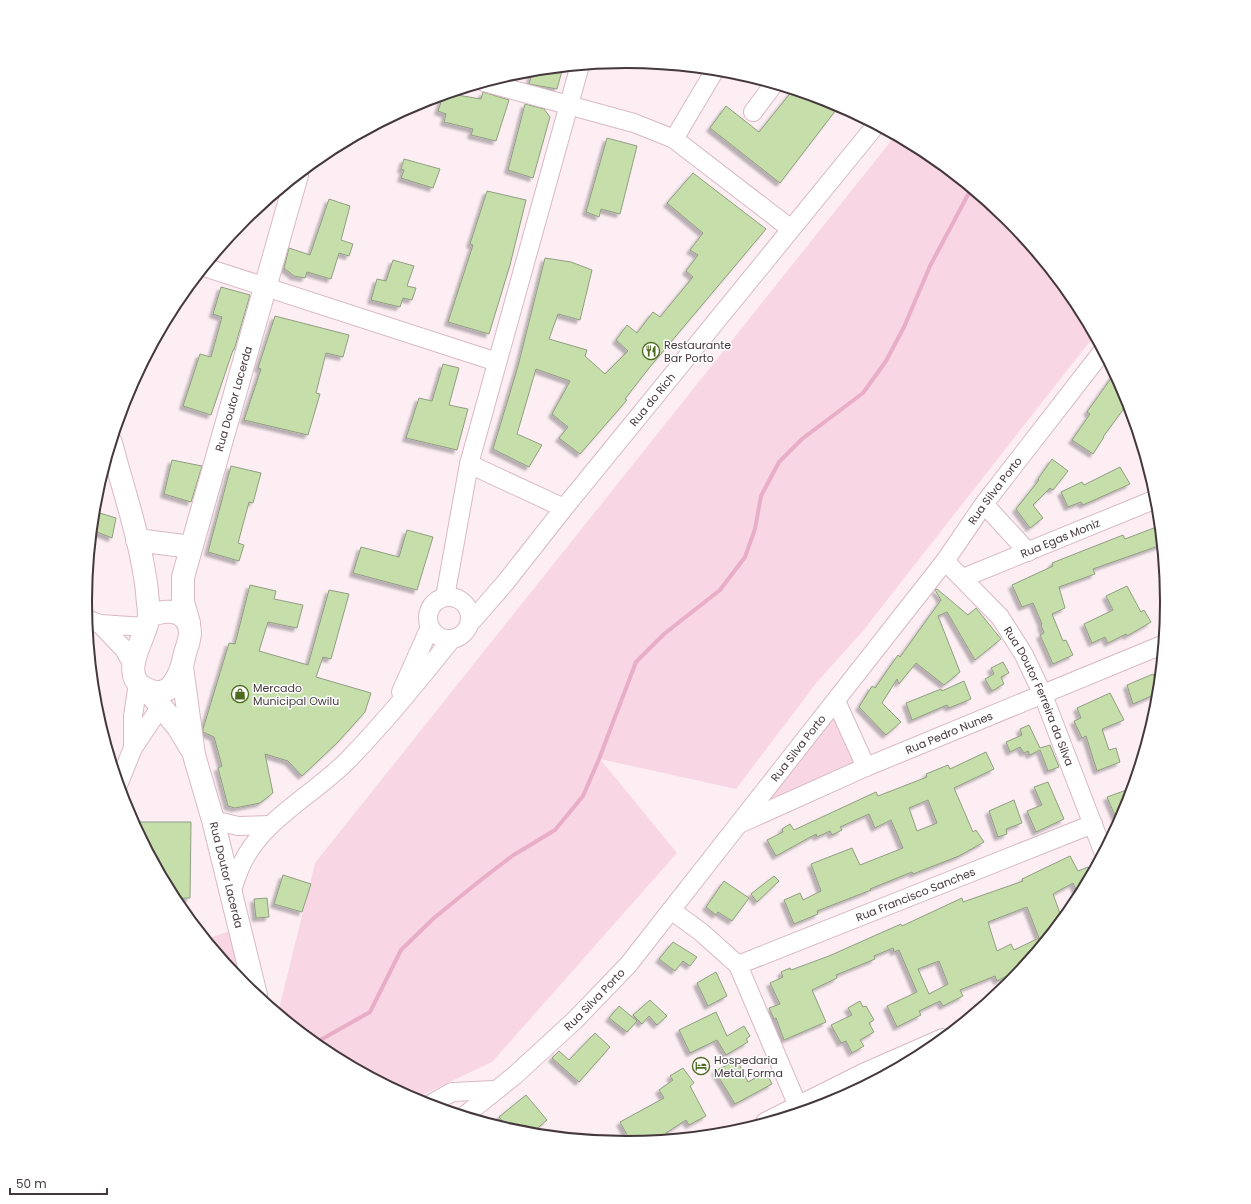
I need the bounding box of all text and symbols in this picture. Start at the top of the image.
place label: Restaurante Bar Porto [664,337,731,366]
restaurant icon: Restaurante Bar Porto [641,341,661,361]
street label: Rua Doutor Lacerda [211,344,256,453]
street label: Rua do Rich [626,369,679,430]
street label: Rua Silva Porto [964,453,1026,528]
street label: Rua Egas Moniz [1018,515,1102,562]
street label: Rua Doutor Ferreira da Silva [1000,623,1078,768]
place label: Mercado Municipal Owilu [253,680,339,709]
shop icon: Mercado Municipal Owilu [230,684,250,704]
street label: Rua Pedro Nunes [903,708,995,758]
street label: Rua Silva Porto [767,711,830,785]
street label: Rua Doutor Lacerda [206,820,247,930]
street label: Rua Francisco Sanches [853,863,978,925]
street label: Rua Silva Porto [560,965,628,1034]
place label: Hospedaria Metal Forma [714,1052,783,1081]
hotel icon: Hospedaria Metal Forma [691,1056,711,1076]
scale bar [10,1170,107,1196]
text: 50 m [16,1175,47,1192]

